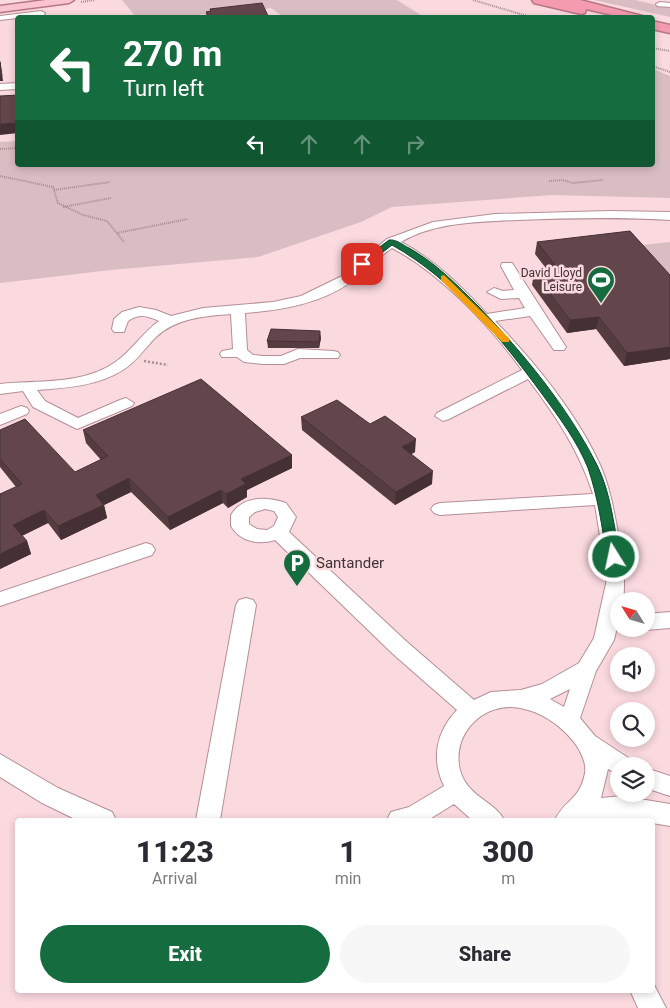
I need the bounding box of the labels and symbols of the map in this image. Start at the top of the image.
pin [341,243,383,285]
sports icon: David Lloyd Leisure [586,265,616,304]
place label: David Lloyd Leisure [521,266,582,294]
position arrow [587,530,639,582]
parking icon: Santander [282,548,312,587]
place label: Santander [316,554,384,572]
north arrow [610,592,655,638]

